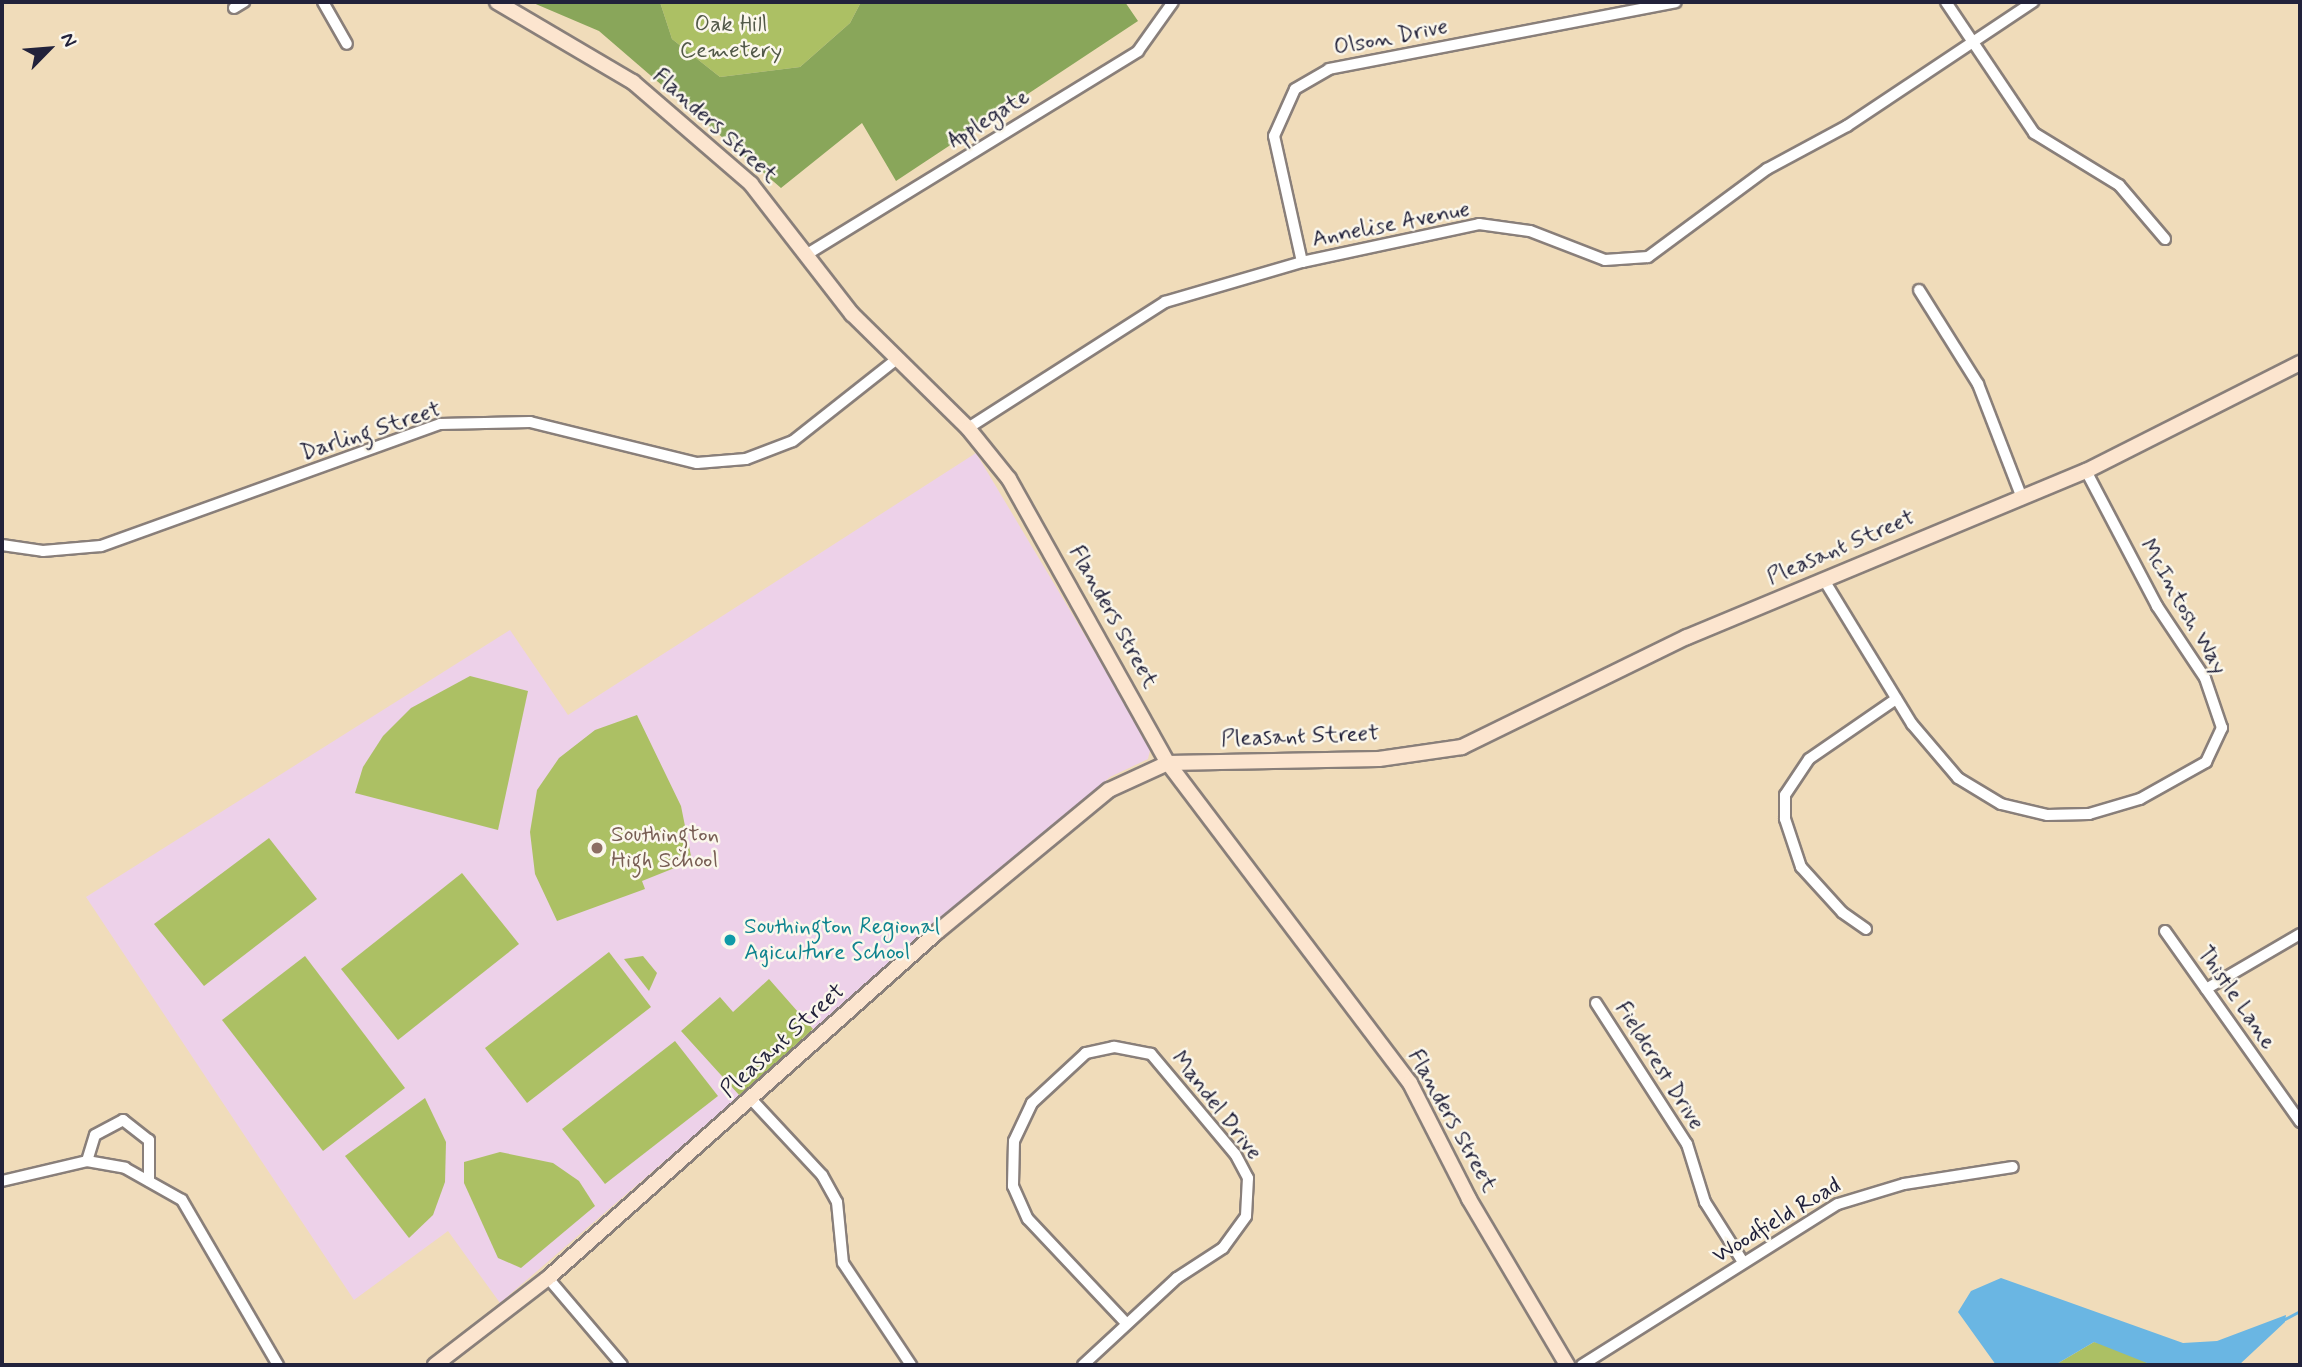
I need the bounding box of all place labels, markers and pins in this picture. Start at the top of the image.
place label: Southington High School [611,821,719,875]
marker: Southington High School [589,840,605,856]
place label: Southington Regional Agiculture School [744,913,944,967]
marker: Southington Regional Agiculture School [722,932,738,948]

